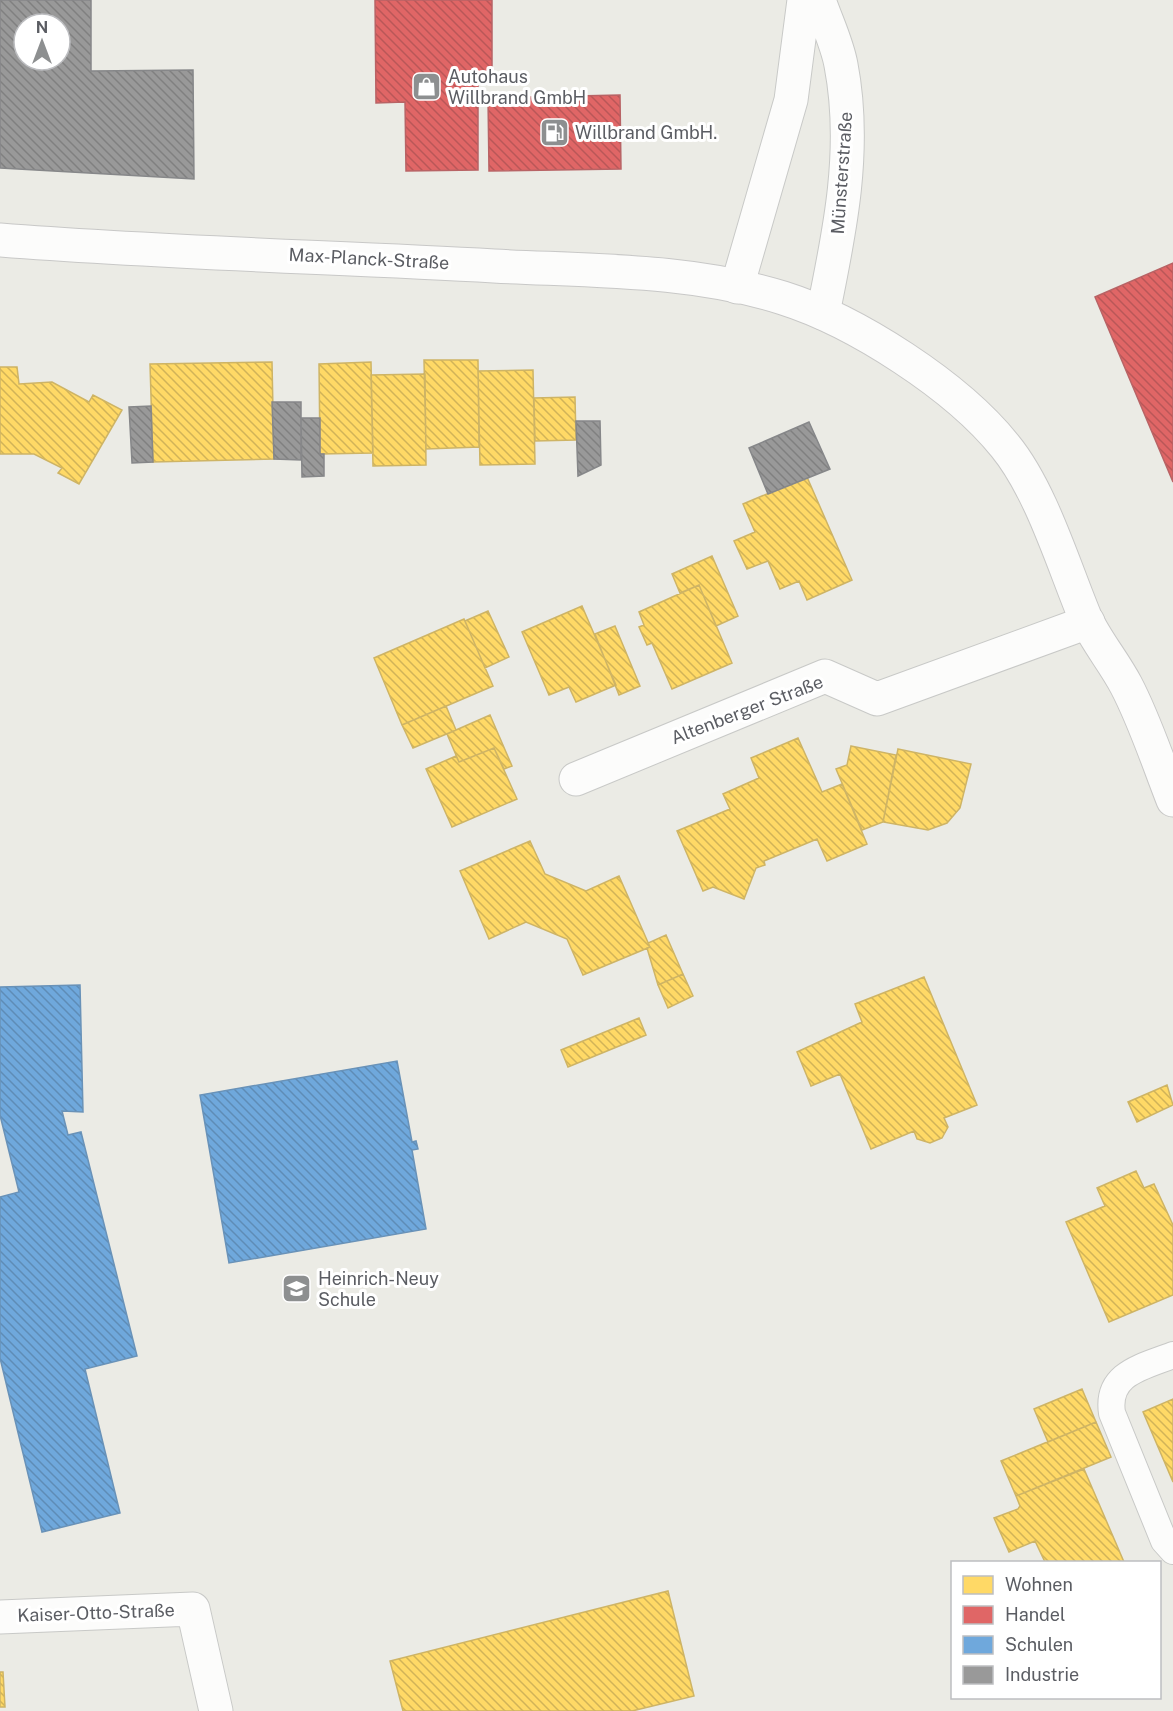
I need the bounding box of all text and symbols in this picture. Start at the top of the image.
north arrow [12,12,72,72]
text: N [36,18,48,37]
place label: Autohaus Willbrand GmbH [448,66,586,108]
shop icon: Autohaus Willbrand GmbH [411,71,443,103]
street label: Münsterstraße [827,111,856,235]
fuel station icon: Willbrand GmbH. [538,117,570,149]
place label: Willbrand GmbH. [575,122,717,143]
street label: Max-Planck-Straße [288,244,450,273]
street label: Altenberger Straße [668,671,826,748]
place label: Heinrich-Neuy Schule [318,1268,439,1310]
school or university icon: Heinrich-Neuy Schule [281,1273,313,1305]
legend [951,1561,1161,1699]
text: Wohnen [1005,1574,1073,1595]
street label: Kaiser-Otto-Straße [17,1599,175,1626]
text: Handel [1005,1604,1065,1625]
text: Schulen [1005,1634,1073,1655]
text: Industrie [1005,1664,1079,1685]

